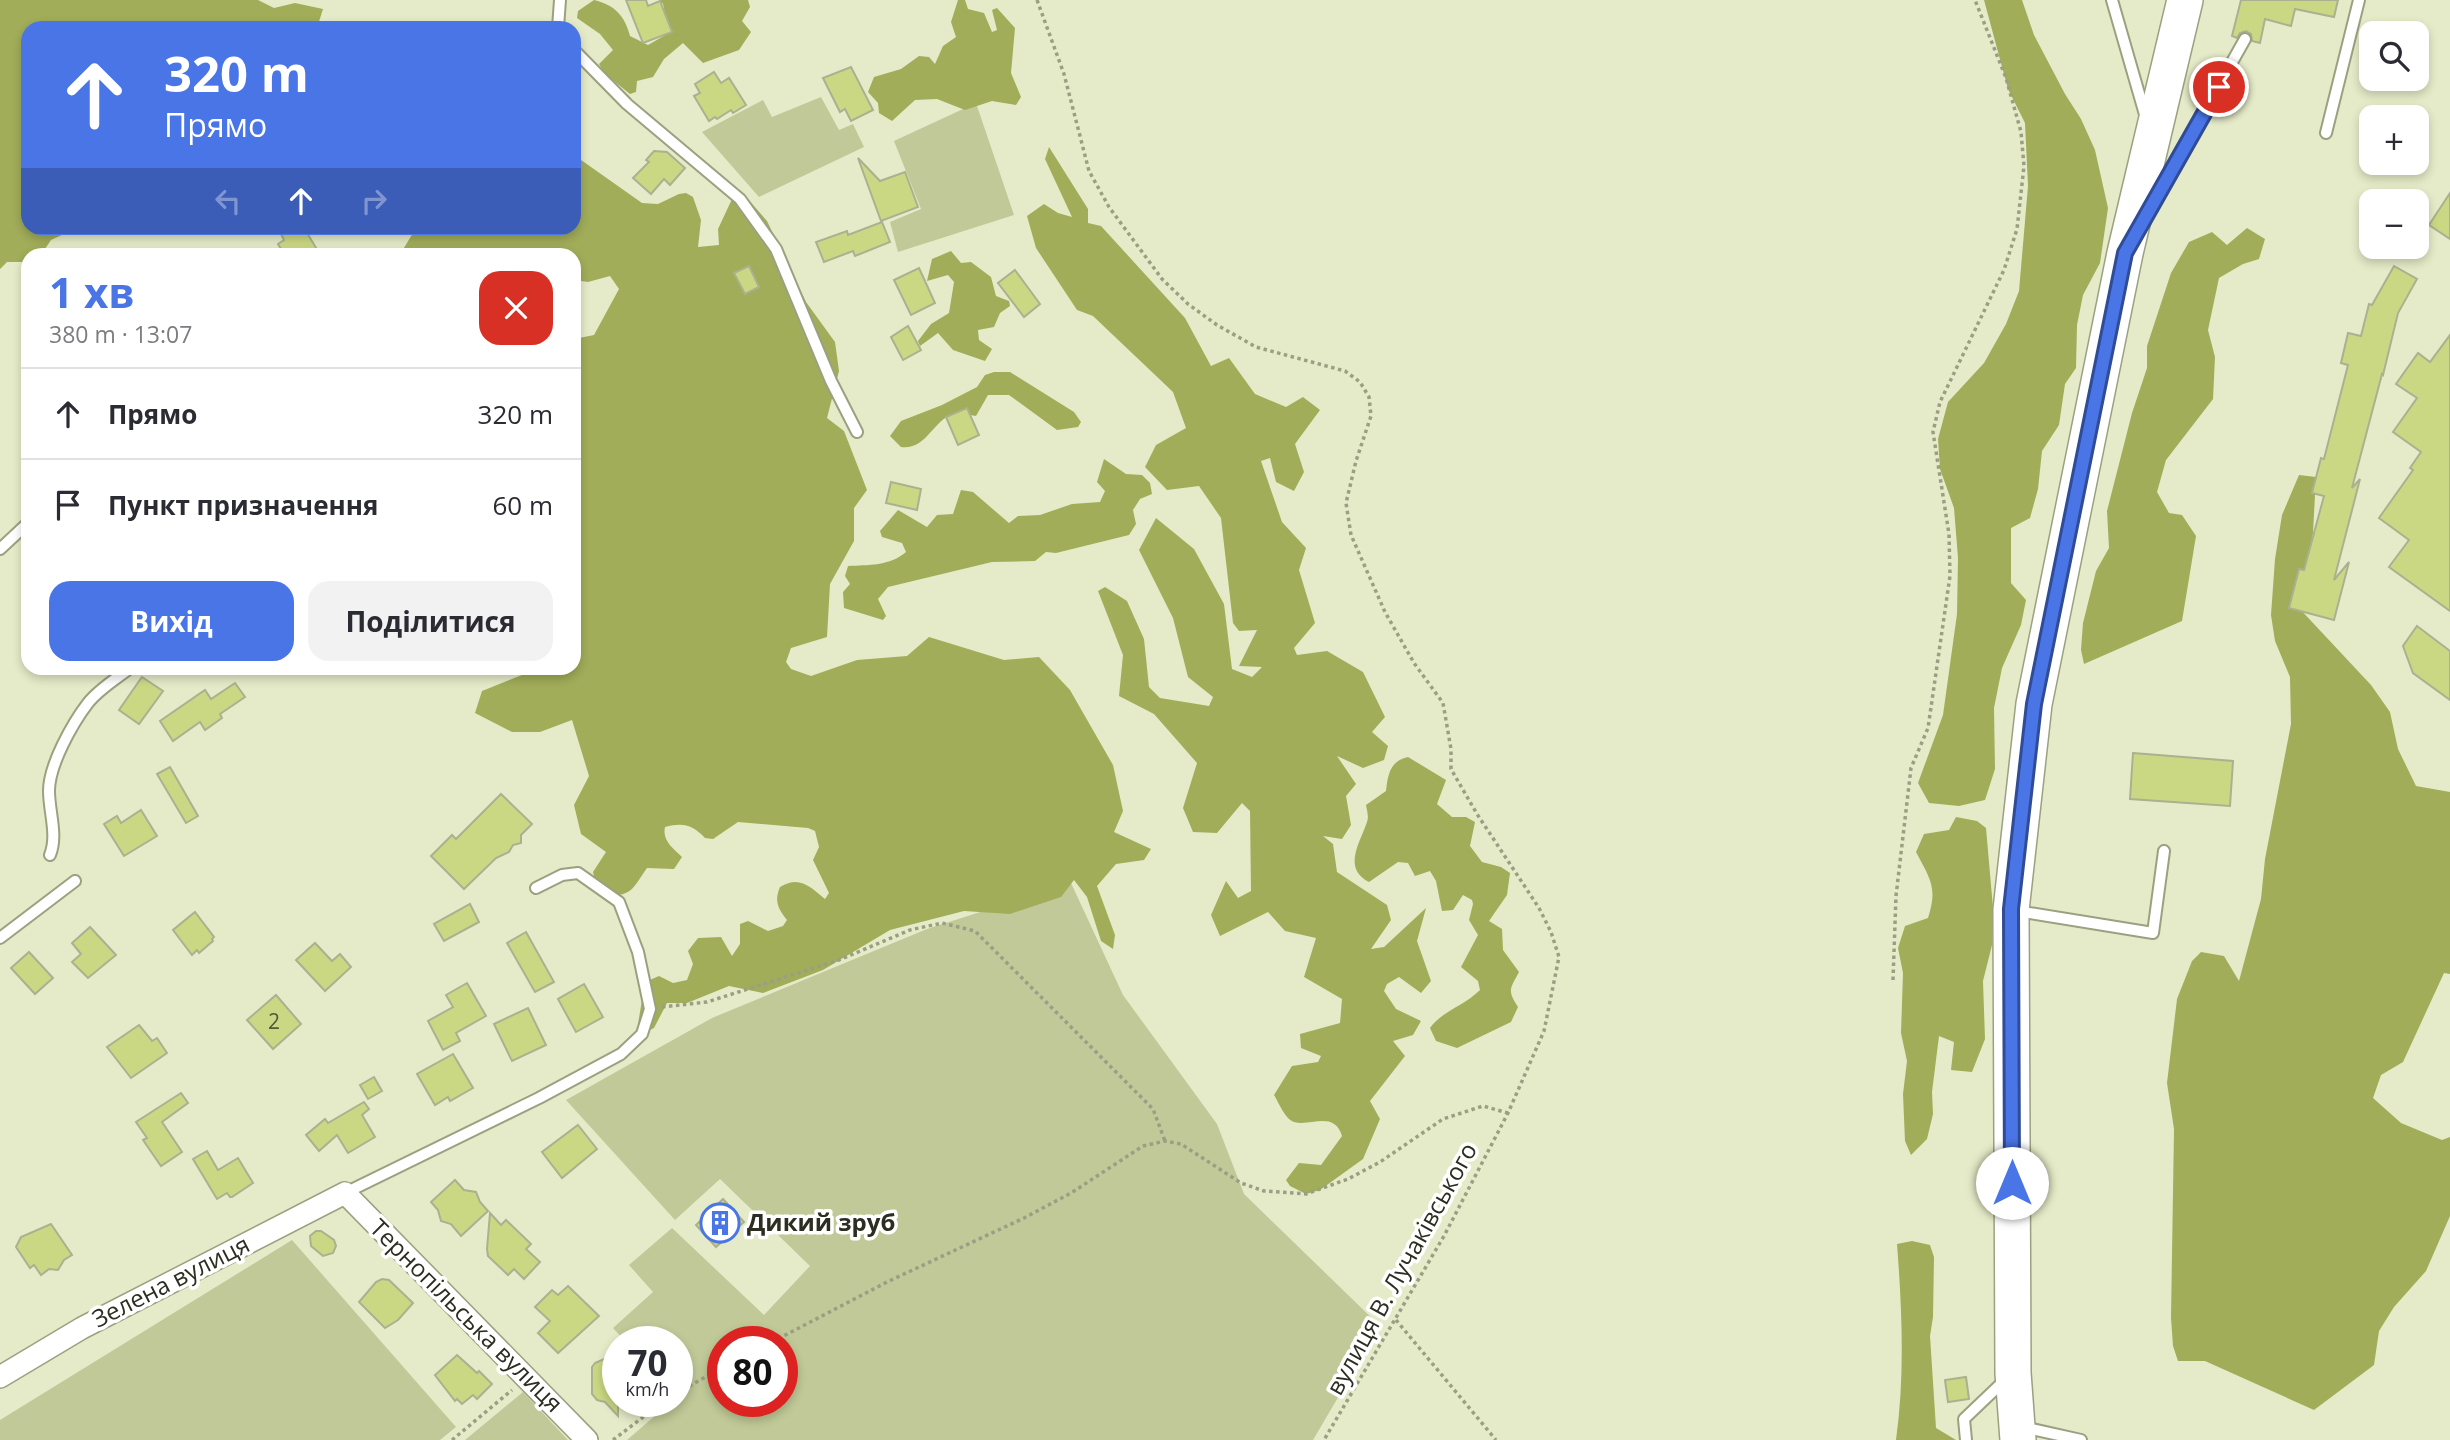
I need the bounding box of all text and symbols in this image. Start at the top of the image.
map controls [2359,21,2429,259]
button: search [2359,21,2429,91]
text: 320 m [164,40,309,106]
icon: ahead [49,49,140,140]
pin [2189,57,2249,117]
icon: arrive [2200,68,2238,106]
text: Прямо [164,103,267,146]
button: + [2359,105,2429,175]
icon: left [209,182,247,220]
icon: ahead [282,182,320,220]
icon: right [355,182,393,220]
button: − [2359,189,2429,259]
text: 1 хв [49,263,135,320]
button: close [479,271,553,345]
text: 380 m · 13:07 [49,318,192,350]
icon: ahead [49,395,87,433]
text: Прямо [108,396,197,432]
text: 320 m [478,396,553,432]
icon: arrive [49,486,87,524]
text: Пункт призначення [108,487,378,523]
text: 60 m [492,487,553,523]
button: Вихід [49,581,294,661]
button: Поділитися [308,581,553,661]
house number: 2 [268,1007,280,1035]
street label: вулиця В. Лучаківського [1317,1136,1484,1400]
position arrow [1975,1146,2049,1220]
building icon: Дикий зруб [699,1202,741,1244]
place label: Дикий зруб [747,1205,895,1238]
street label: Тернопільська вулиця [363,1211,571,1419]
street label: Зелена вулиця [86,1227,255,1335]
speed limit sign: 80 [707,1326,798,1417]
text: 70 [627,1339,668,1386]
text: km/h [626,1377,669,1401]

